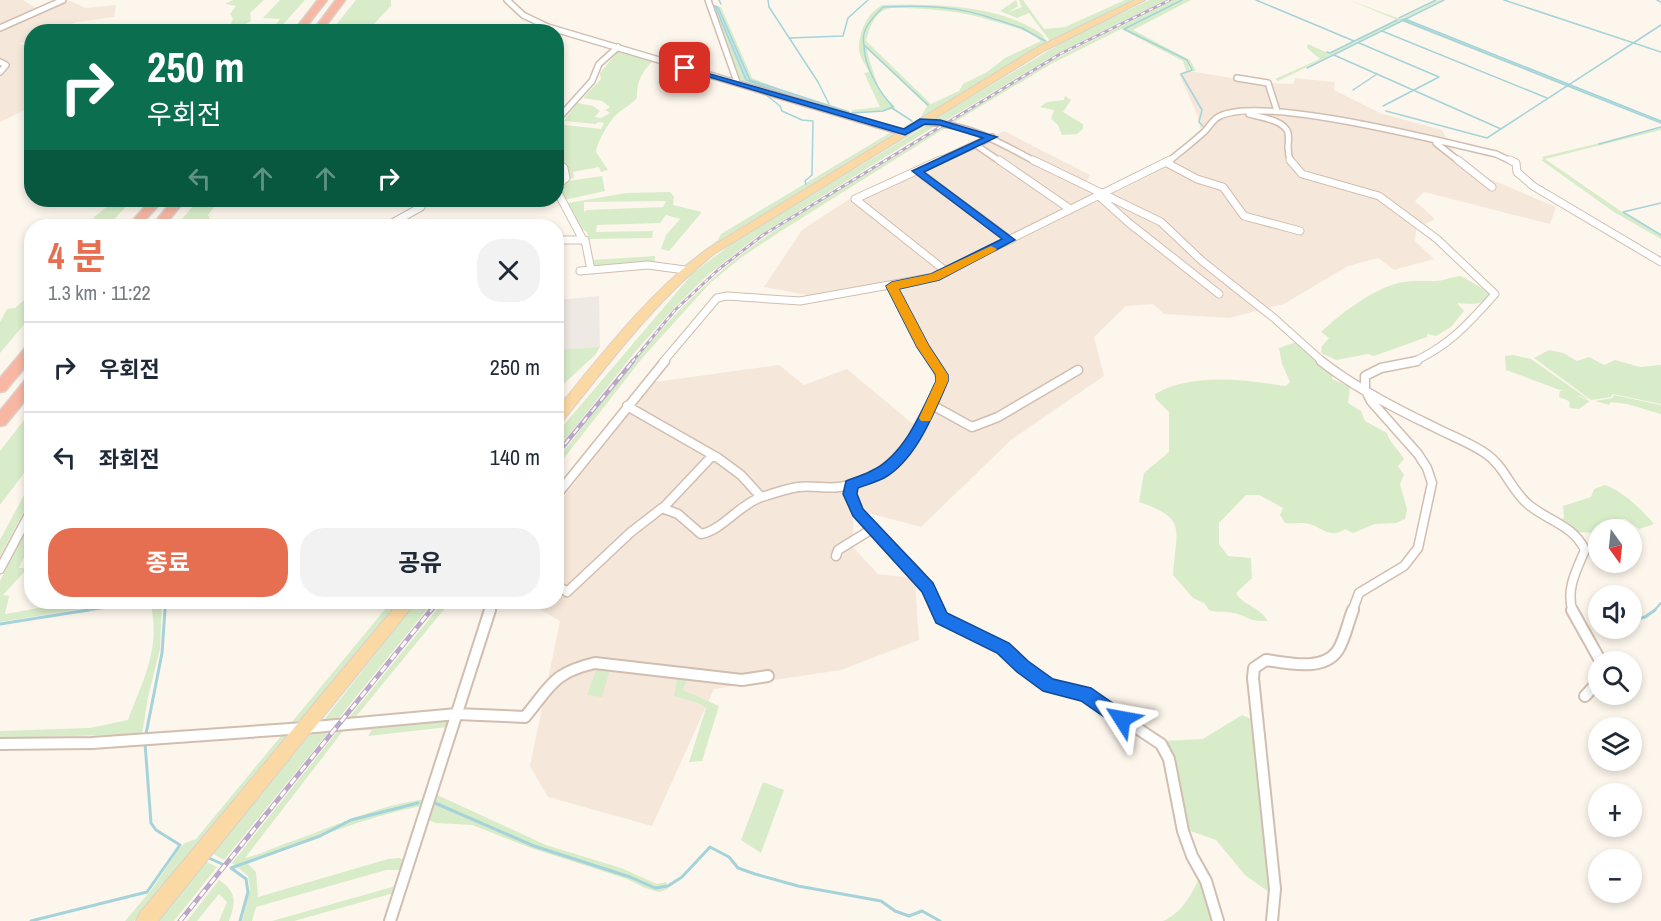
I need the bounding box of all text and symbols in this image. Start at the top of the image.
text: 250 m [147,39,245,95]
pin [659,42,710,93]
icon: right [48,48,126,126]
icon: arrive [668,51,701,84]
text: 우회전 [147,96,222,132]
icon: left [183,162,216,195]
icon: ahead [246,162,279,195]
icon: ahead [309,162,342,195]
icon: right [372,162,405,195]
text: 4 분 [48,232,106,280]
button: close [477,239,540,302]
text: 1.3 km · 11:22 [48,279,151,306]
icon: right [48,351,81,384]
text: 250 m [490,352,540,382]
text: 우회전 [99,354,160,384]
icon: left [48,441,81,474]
text: 140 m [490,442,540,472]
text: 좌회전 [99,444,160,474]
north arrow [1588,519,1642,573]
map controls [1588,519,1642,903]
button: 종료 [48,528,288,597]
button: 공유 [300,528,540,597]
button: sound [1588,585,1642,639]
button: search [1588,651,1642,705]
position arrow [1090,687,1154,751]
button: layers [1588,717,1642,771]
button: + [1588,783,1642,837]
button: − [1588,849,1642,903]

